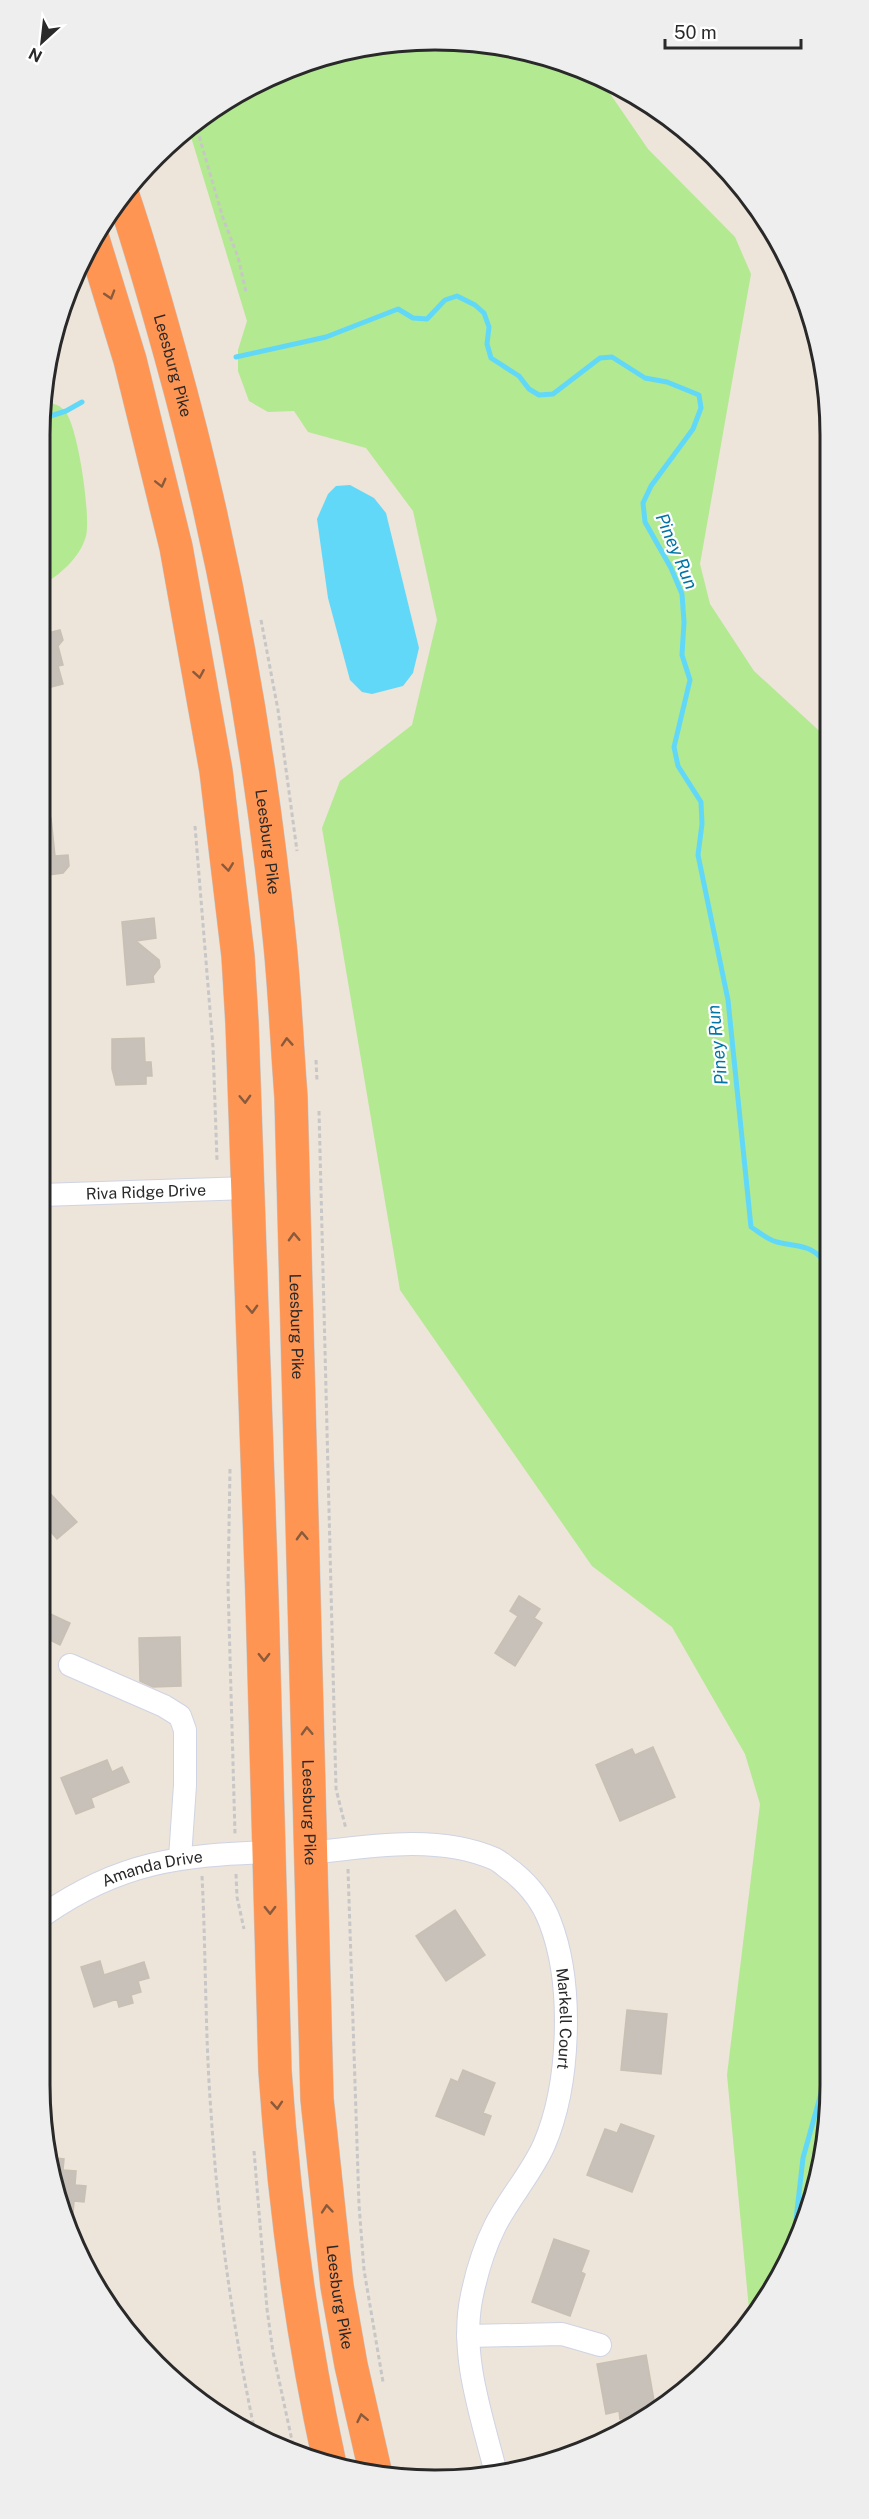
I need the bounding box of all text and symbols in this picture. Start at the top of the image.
north arrow [12,12,72,72]
scale bar [665,12,802,50]
text: 50 m [674,22,717,43]
text: N [26,44,45,66]
one-way arrow [103,289,115,300]
street label: Leesburg Pike [150,312,196,419]
one-way arrow [153,478,166,488]
water label: Piney Run [652,510,702,592]
one-way arrow [192,670,204,679]
street label: Leesburg Pike [252,788,284,895]
one-way arrow [221,863,234,872]
water label: Piney Run [702,1004,732,1086]
one-way arrow [281,1037,294,1046]
one-way arrow [239,1094,251,1103]
street label: Riva Ridge Drive [85,1180,206,1203]
one-way arrow [288,1232,300,1241]
street label: Leesburg Pike [286,1273,308,1380]
one-way arrow [246,1305,259,1314]
one-way arrow [296,1532,308,1541]
one-way arrow [258,1652,270,1661]
one-way arrow [301,1727,313,1736]
street label: Leesburg Pike [299,1759,320,1866]
street label: Amanda Drive [99,1847,204,1890]
one-way arrow [264,1906,277,1915]
street label: Markell Court [553,1967,575,2071]
one-way arrow [271,2101,284,2110]
one-way arrow [321,2204,334,2214]
street label: Leesburg Pike [323,2244,358,2351]
one-way arrow [356,2413,369,2423]

